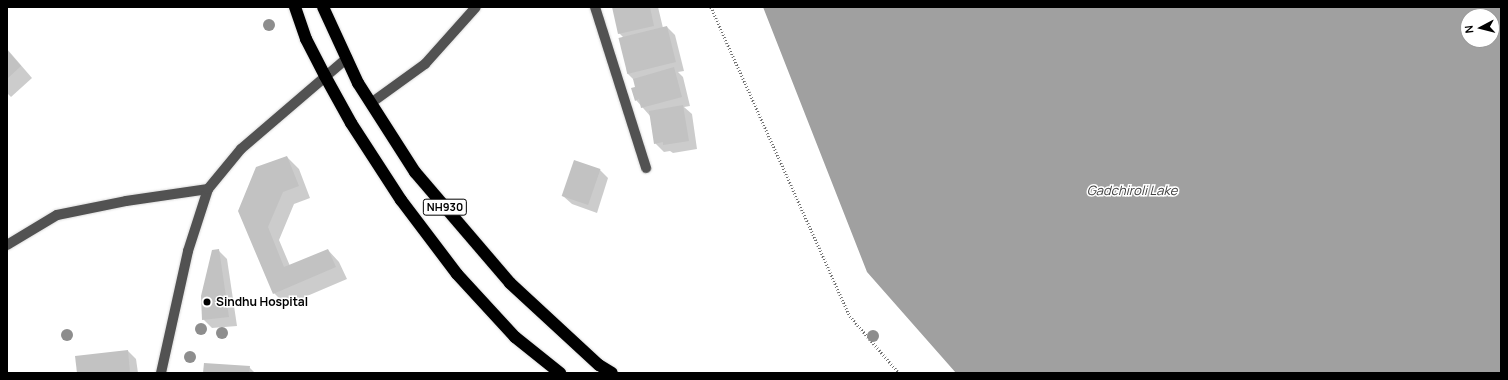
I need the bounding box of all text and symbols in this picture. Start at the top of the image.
north arrow [1460,8,1500,48]
text: N [1461,25,1477,34]
water label: Gadchiroli Lake [1087,182,1177,198]
road number: NH930 [422,198,468,216]
place label: Sindhu Hospital [216,295,308,309]
marker: Sindhu Hospital [201,296,213,308]

